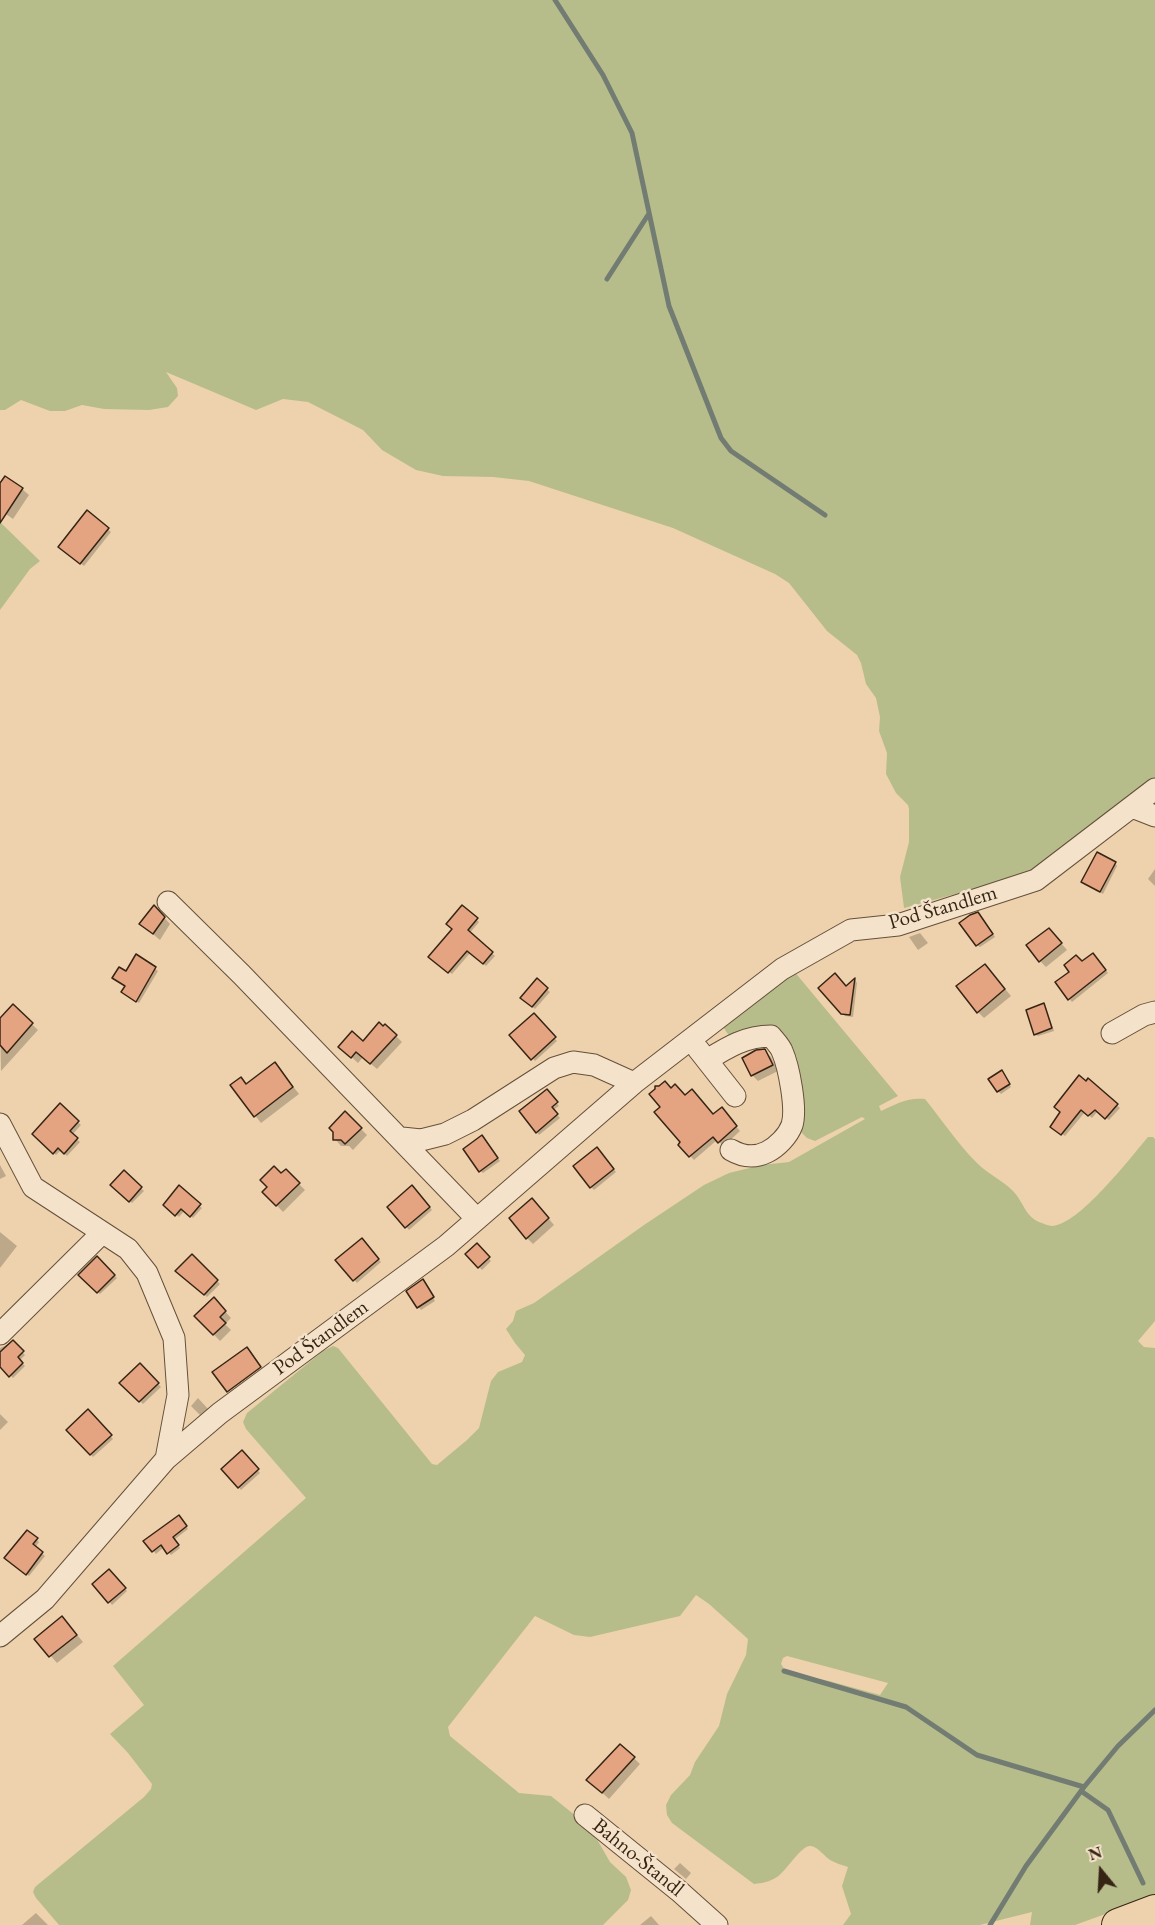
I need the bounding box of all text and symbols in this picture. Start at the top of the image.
street label: Pod Štandlem [886,880,1000,936]
street label: Pod Štandlem [268,1295,374,1381]
street label: Bahno-Štandl [587,1814,689,1902]
north arrow [1071,1841,1131,1901]
text: N [1086,1841,1105,1865]

